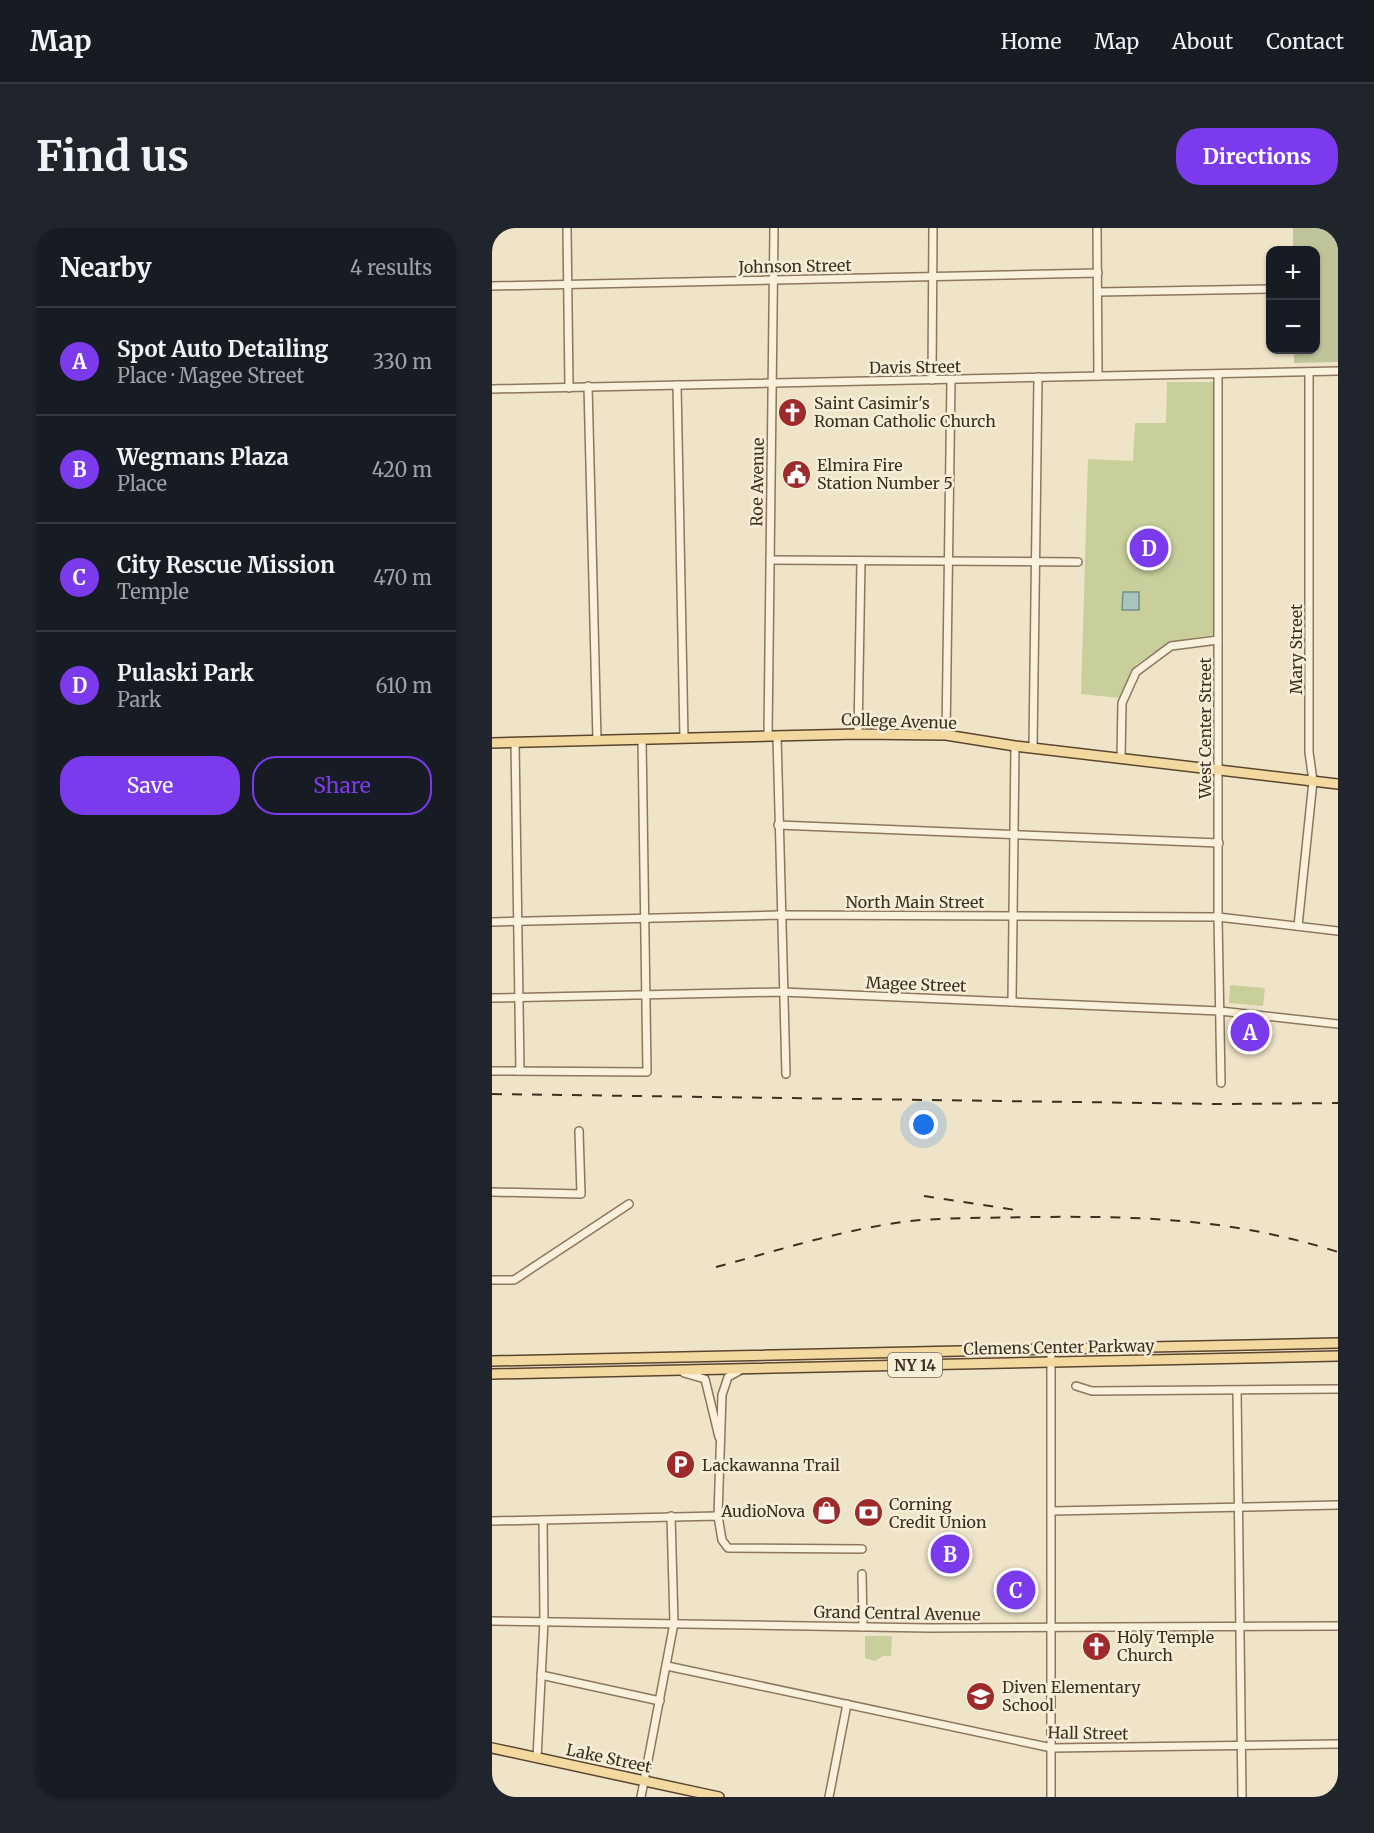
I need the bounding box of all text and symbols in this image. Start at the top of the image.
text: Map [30,23,92,59]
text: Home [1001,28,1061,55]
text: Map [1094,28,1139,55]
text: About [1172,28,1233,55]
text: Contact [1266,28,1344,55]
button: Directions [1176,128,1338,185]
text: Find us [36,130,189,182]
map controls [1266,246,1320,354]
button: + [1266,246,1320,300]
text: Nearby [60,251,152,284]
text: 4 results [350,255,432,280]
street label: Johnson Street [737,255,852,277]
button: − [1266,300,1320,354]
text: Spot Auto Detailing [117,335,328,363]
text: A [72,349,87,374]
text: 330 m [373,349,432,374]
street label: Davis Street [869,356,962,378]
text: Place · Magee Street [117,363,304,388]
place label: Saint Casimir's Roman Catholic Church [814,393,996,431]
church icon: Saint Casimir's Roman Catholic Church [777,396,809,428]
street label: Roe Avenue [746,437,768,527]
text: Wegmans Plaza [117,443,289,471]
place label: Elmira Fire Station Number 5 [817,455,953,493]
text: B [73,457,86,482]
text: 420 m [372,457,432,482]
public building icon: Elmira Fire Station Number 5 [780,458,812,490]
text: Place [117,471,167,496]
pin: D [1130,526,1168,570]
text: City Rescue Mission [117,551,335,579]
text: C [73,565,86,590]
text: 470 m [373,565,432,590]
text: Temple [117,579,189,604]
street label: Mary Street [1286,603,1306,694]
street label: West Center Street [1195,656,1215,800]
text: Pulaski Park [117,659,254,687]
text: D [72,673,87,698]
text: 610 m [376,673,432,698]
text: Park [117,687,161,712]
street label: College Avenue [841,709,957,733]
button: Save [60,756,240,815]
button: Share [252,756,432,815]
street label: North Main Street [845,892,985,912]
street label: Magee Street [865,972,967,996]
pin: A [1230,1010,1269,1054]
your location [909,1110,938,1139]
street label: Clemens Center Parkway [963,1335,1155,1359]
road number: NY 14 [888,1353,942,1377]
parking icon: Lackawanna Trail [665,1449,697,1481]
place label: Lackawanna Trail [702,1455,840,1475]
place label: Corning Credit Union [889,1494,987,1532]
shop icon: AudioNova [810,1495,842,1527]
bank icon: Corning Credit Union [852,1497,884,1529]
place label: AudioNova [720,1501,805,1521]
pin: B [930,1532,970,1576]
pin: C [996,1568,1036,1612]
street label: Grand Central Avenue [813,1602,981,1624]
place label: Holy Temple Church [1117,1627,1214,1665]
church icon: Holy Temple Church [1080,1630,1112,1662]
place label: Diven Elementary School [1002,1677,1141,1715]
school or university icon: Diven Elementary School [965,1680,997,1712]
street label: Hall Street [1047,1722,1129,1744]
street label: Lake Street [565,1739,654,1777]

